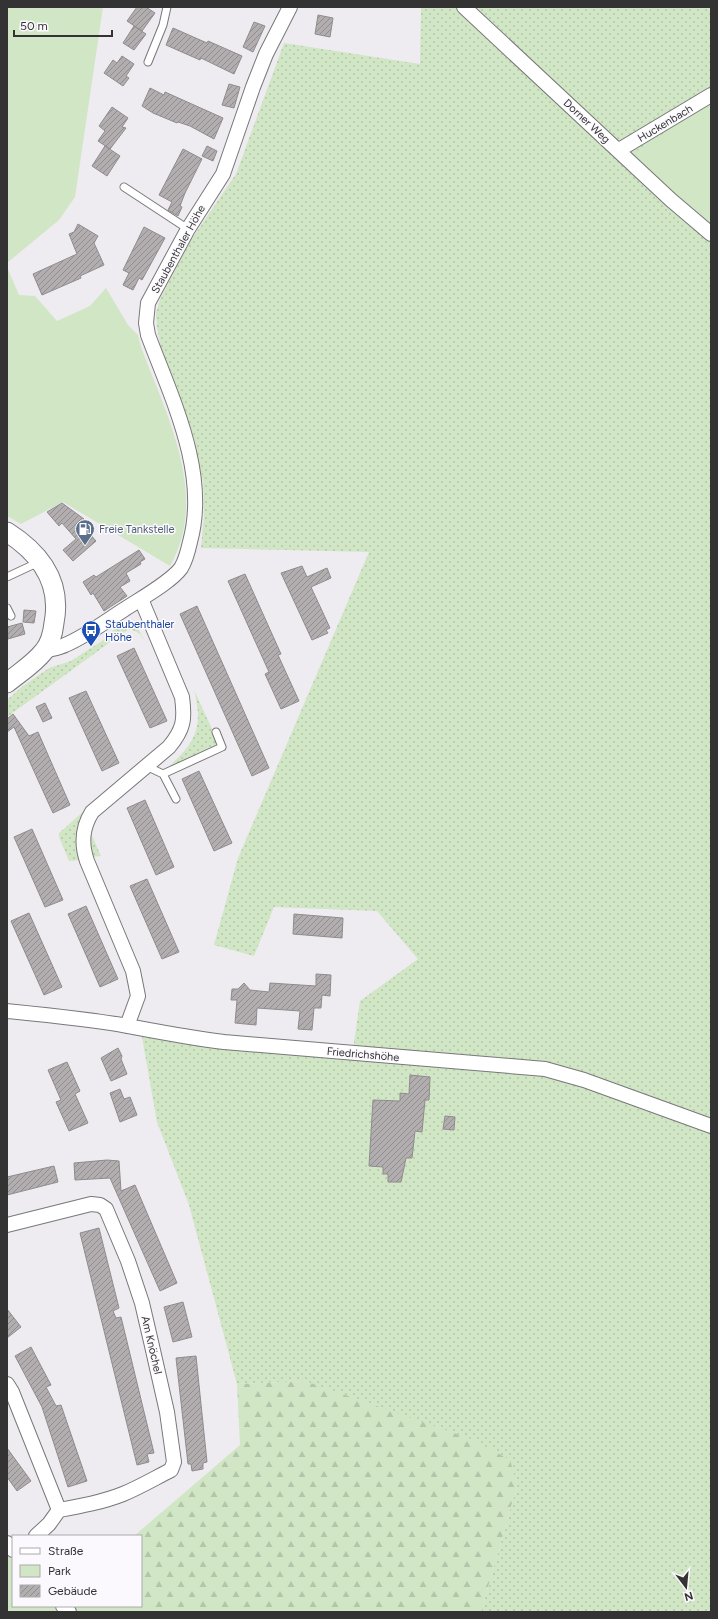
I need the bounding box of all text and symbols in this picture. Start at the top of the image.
scale bar [14,12,112,38]
text: 50 m [20,19,48,33]
street label: Dorner Weg [561,97,613,146]
street label: Huckenbach [635,102,695,145]
street label: Staubenthaler Höhe [149,203,208,296]
fuel station icon: Freie Tankstelle [74,518,96,546]
place label: Freie Tankstelle [99,523,174,536]
place label: Staubenthaler Höhe [105,618,175,644]
bus stop icon: Staubenthaler Höhe [80,619,102,647]
street label: Friedrichshöhe [326,1045,400,1064]
street label: Am Knöchel [139,1315,165,1375]
legend [12,1535,142,1607]
text: Straße [48,1544,84,1558]
text: Park [48,1564,71,1578]
north arrow [666,1567,706,1607]
text: Gebäude [48,1584,98,1598]
text: N [683,1589,695,1604]

